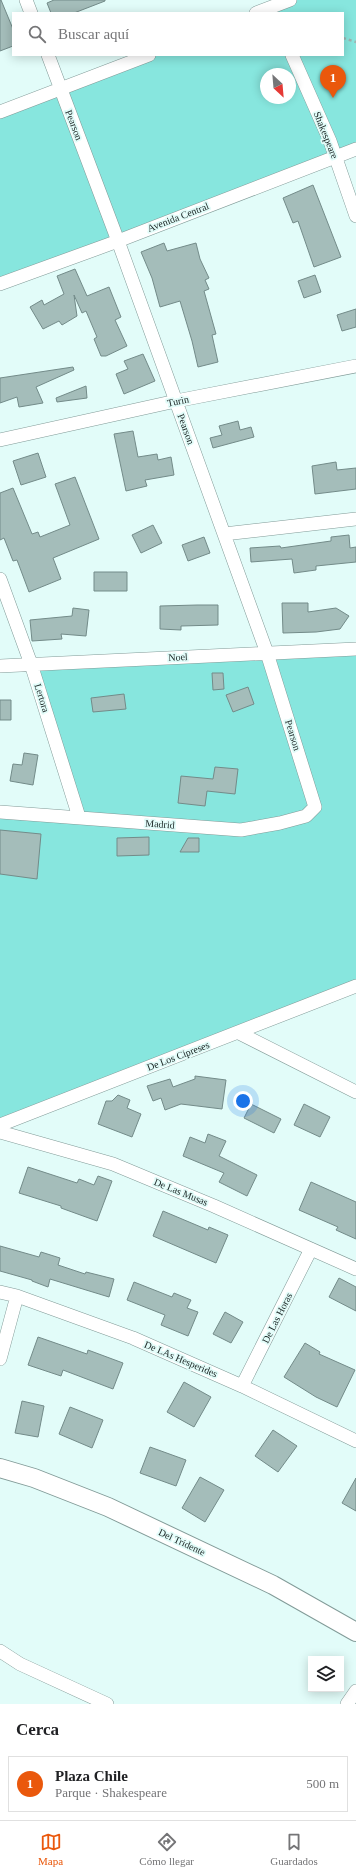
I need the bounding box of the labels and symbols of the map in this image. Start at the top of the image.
pin: 1 [320,65,346,98]
north arrow [260,68,296,104]
street label: Pearson [63,108,85,142]
street label: Shakespeare [312,110,341,161]
street label: Avenida Central [146,200,211,234]
street label: Turin [166,393,190,409]
street label: Pearson [175,412,197,446]
street label: Noel [168,651,188,663]
street label: Lertora [32,682,52,714]
street label: Pearson [283,718,303,752]
street label: Madrid [145,817,175,831]
street label: De Los Cipreses [145,1039,211,1073]
your location [233,1091,253,1111]
street label: De Las Musas [152,1176,210,1208]
street label: De Las Horas [260,1291,294,1345]
street label: De LAs Hesperides [143,1339,219,1379]
street label: Del Tridente [157,1526,208,1558]

